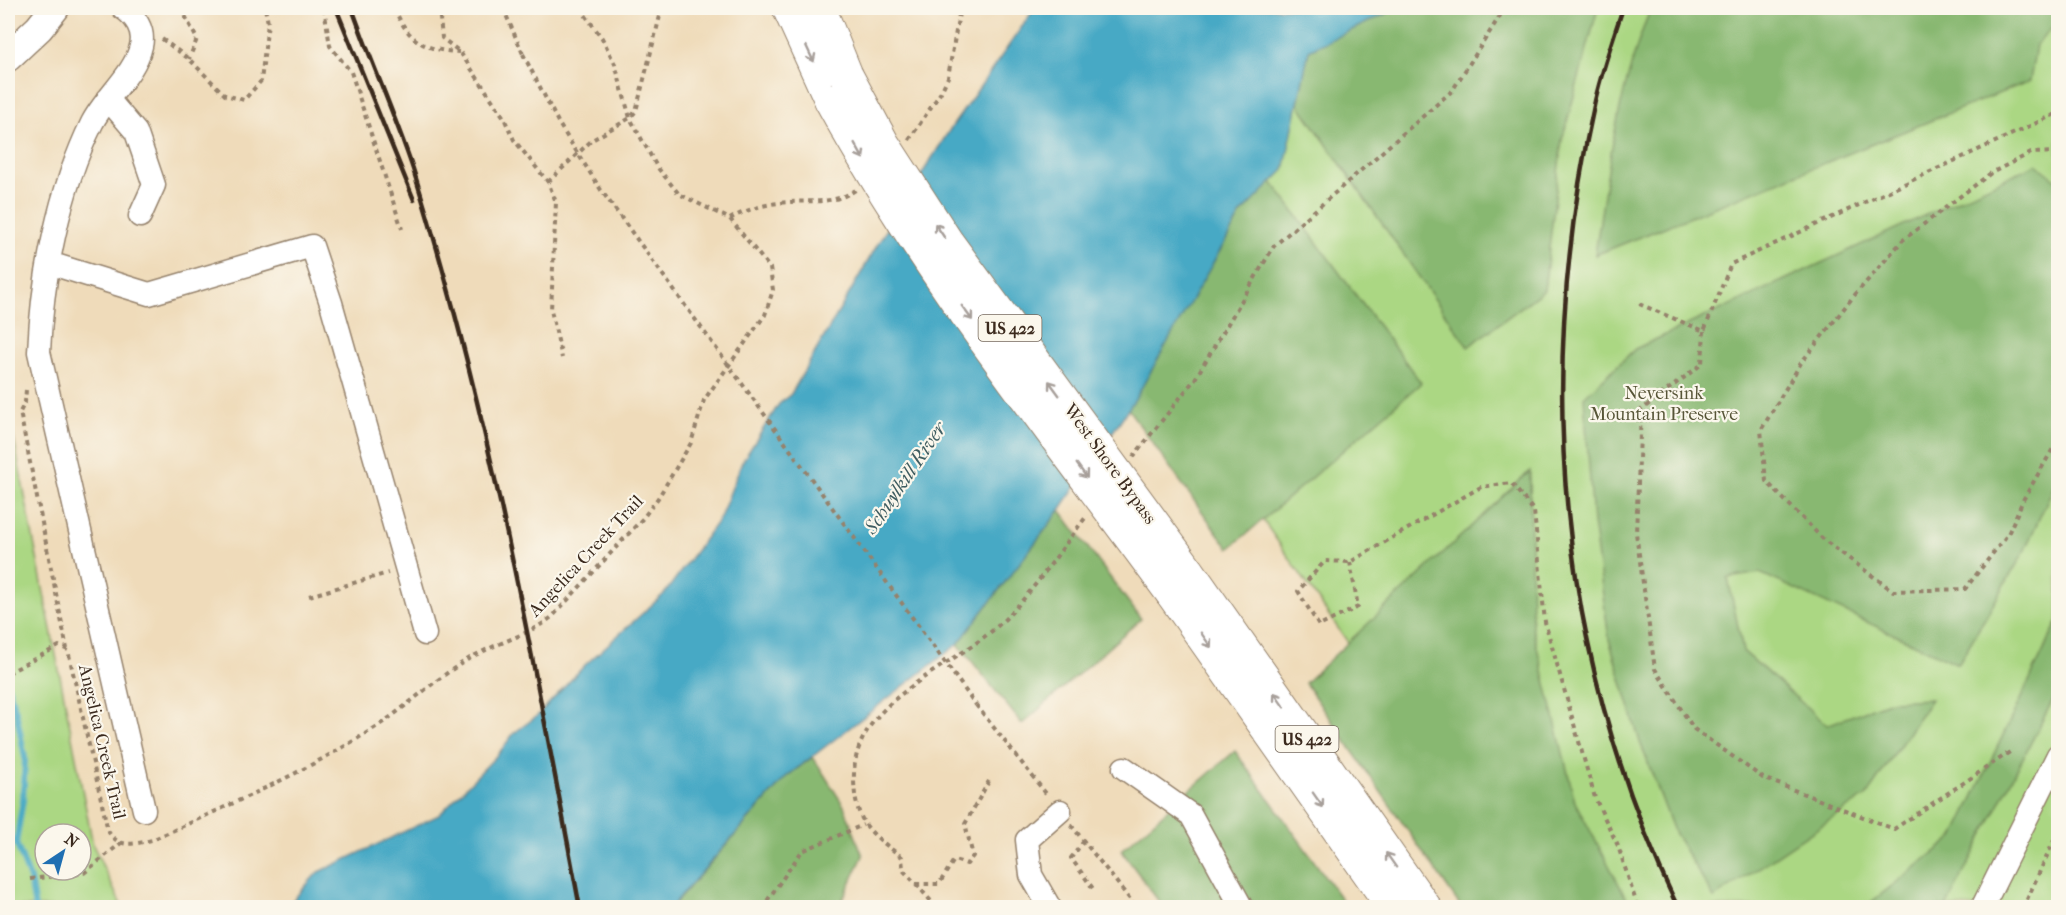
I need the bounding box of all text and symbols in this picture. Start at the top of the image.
one-way arrow [805,44,816,62]
one-way arrow [853,142,865,159]
one-way arrow [934,223,946,239]
one-way arrow [961,305,973,321]
road number: US 422 [978,315,1042,341]
one-way arrow [1048,381,1061,397]
park label: Neversink Mountain Preserve [1590,383,1738,425]
street label: West Shore Bypass [1059,399,1161,529]
water label: Schuylkill River [859,416,952,539]
one-way arrow [1076,462,1089,478]
street label: Angelica Creek Trail [524,491,648,622]
one-way arrow [1200,632,1212,648]
street label: Angelica Creek Trail [74,661,130,822]
one-way arrow [1273,693,1285,709]
road number: US 422 [1276,726,1338,752]
one-way arrow [1312,791,1324,807]
north arrow [33,822,93,882]
text: N [61,829,83,852]
one-way arrow [1385,852,1397,868]

